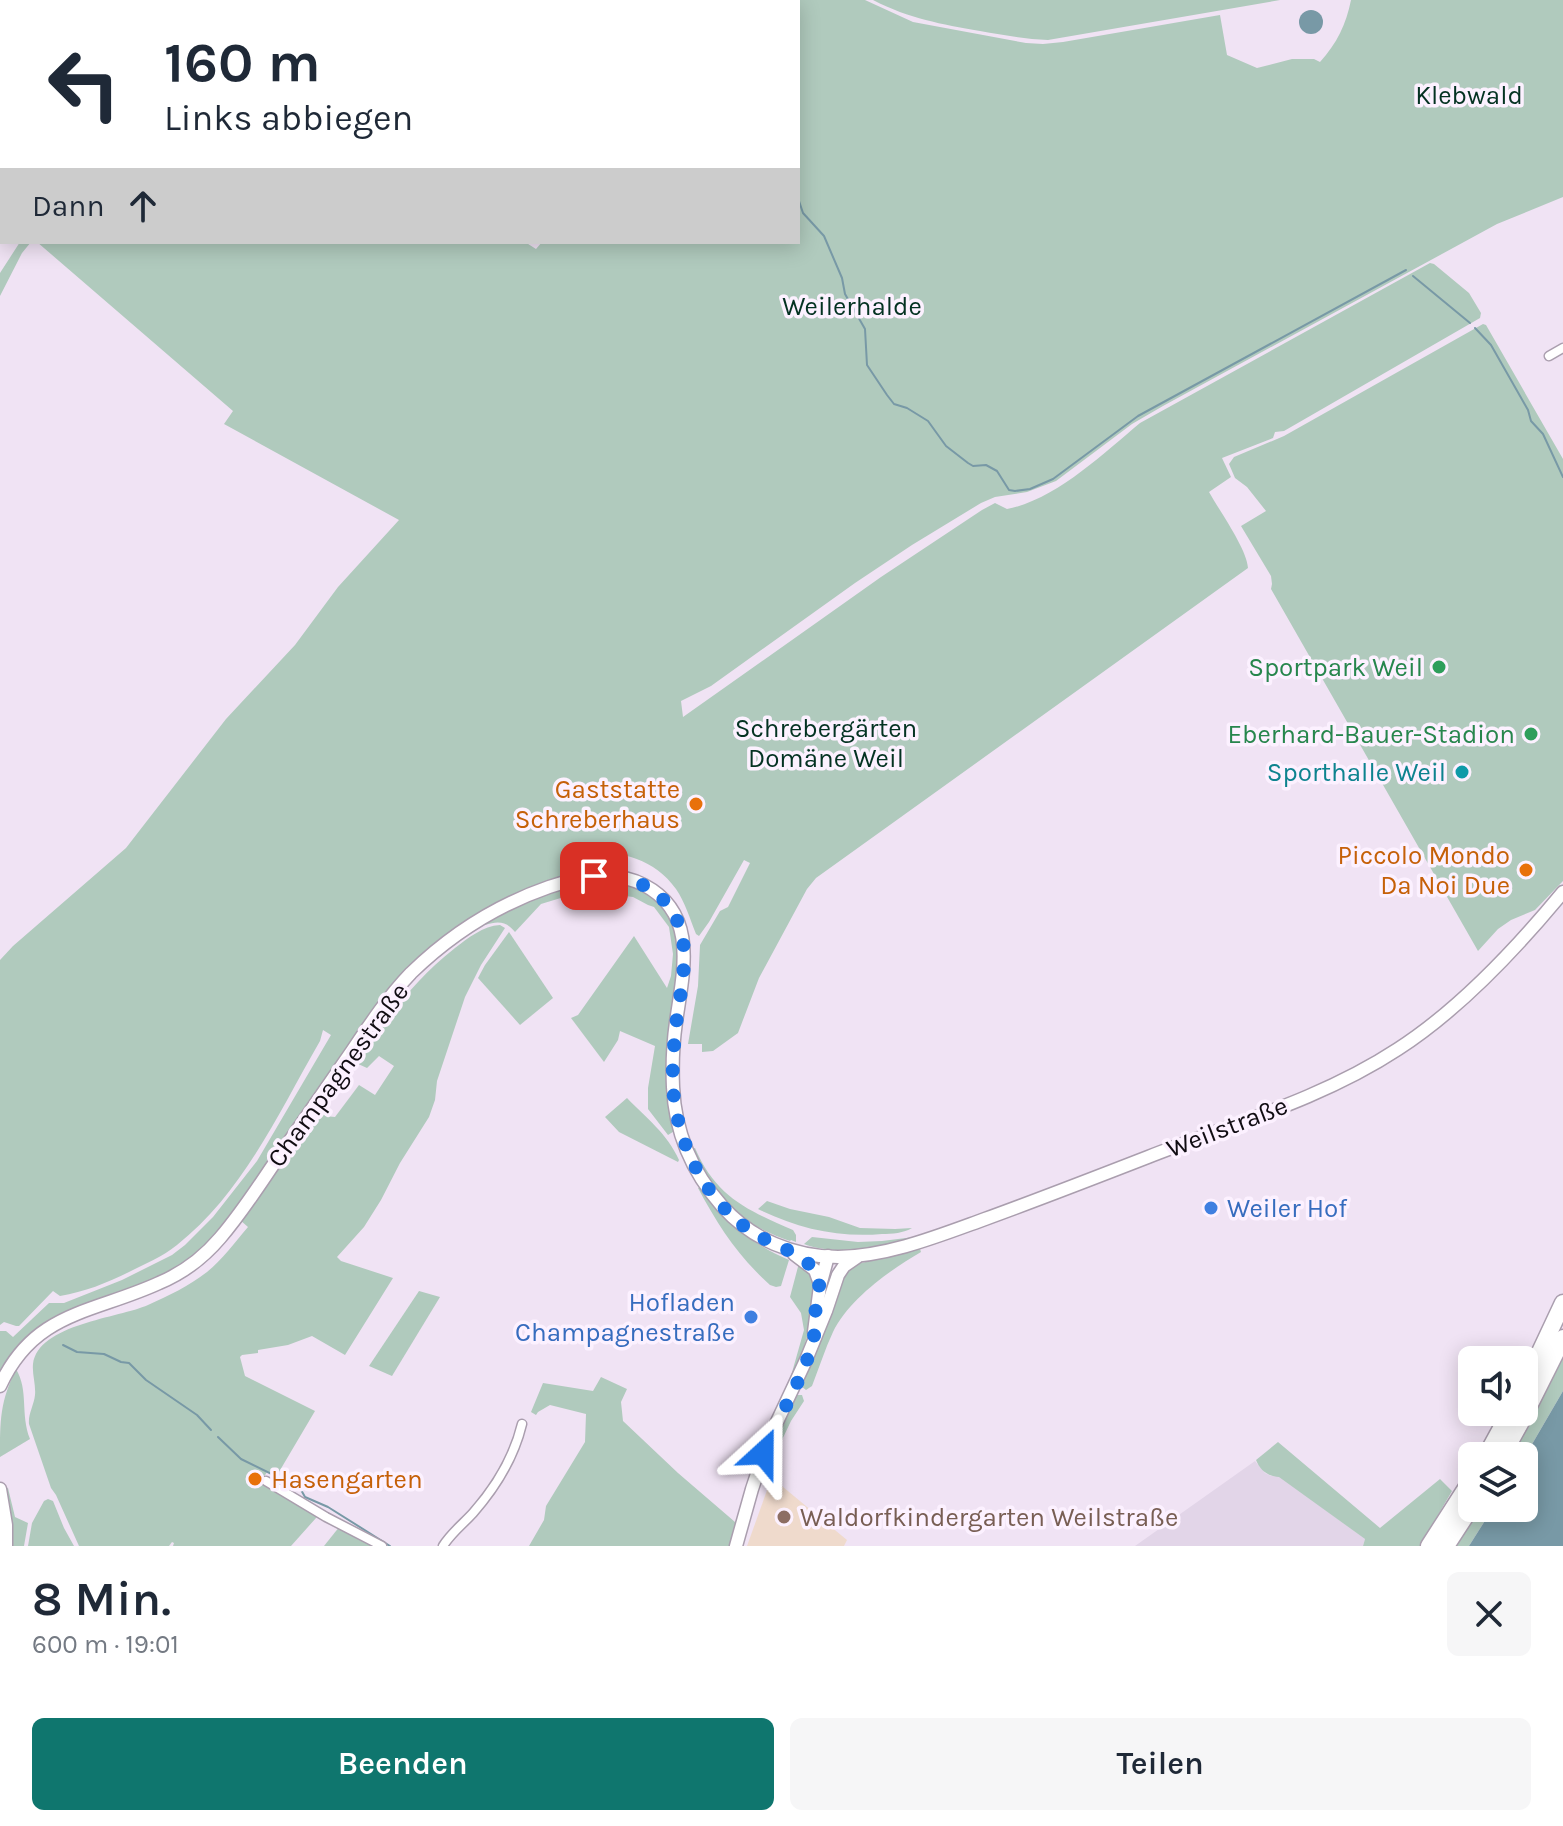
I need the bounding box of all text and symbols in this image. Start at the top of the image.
text: 160 m [164,30,321,95]
icon: left [32,32,136,136]
park label: Klebwald [1415,80,1523,111]
text: Links abbiegen [164,97,413,139]
icon: ahead [121,184,165,228]
text: Dann [32,188,105,224]
park label: Weilerhalde [782,291,922,322]
place label: Sportpark Weil [1248,652,1423,683]
marker: Sportpark Weil [1430,658,1448,676]
park label: Schrebergärten Domäne Weil [735,713,917,774]
place label: Eberhard-Bauer-Stadion [1228,719,1515,750]
marker: Eberhard-Bauer-Stadion [1522,725,1540,743]
place label: Sporthalle Weil [1267,757,1446,788]
marker: Sporthalle Weil [1453,763,1471,781]
place label: Gaststatte Schreberhaus [515,774,680,835]
marker: Gaststatte Schreberhaus [687,795,705,813]
place label: Piccolo Mondo Da Noi Due [1338,840,1510,901]
pin [560,842,628,910]
icon: arrive [572,854,616,898]
marker: Piccolo Mondo Da Noi Due [1517,861,1535,879]
street label: Champagnestraße [261,977,415,1173]
street label: Weilstraße [1162,1090,1292,1164]
place label: Weiler Hof [1227,1193,1348,1224]
marker: Weiler Hof [1202,1199,1220,1217]
place label: Hofladen Champagnestraße [515,1287,735,1348]
marker: Hofladen Champagnestraße [742,1308,760,1326]
map controls [1458,1346,1538,1522]
button: sound [1458,1346,1538,1426]
position arrow [721,1411,805,1495]
button: layers [1458,1442,1538,1522]
place label: Hasengarten [271,1464,423,1495]
marker: Hasengarten [246,1470,264,1488]
place label: Waldorfkindergarten Weilstraße [800,1502,1178,1533]
marker: Waldorfkindergarten Weilstraße [775,1508,793,1526]
text: 8 Min. [32,1571,171,1627]
button: close [1447,1572,1531,1656]
text: 600 m · 19:01 [32,1629,179,1660]
button: Beenden [32,1718,774,1810]
button: Teilen [790,1718,1531,1810]

